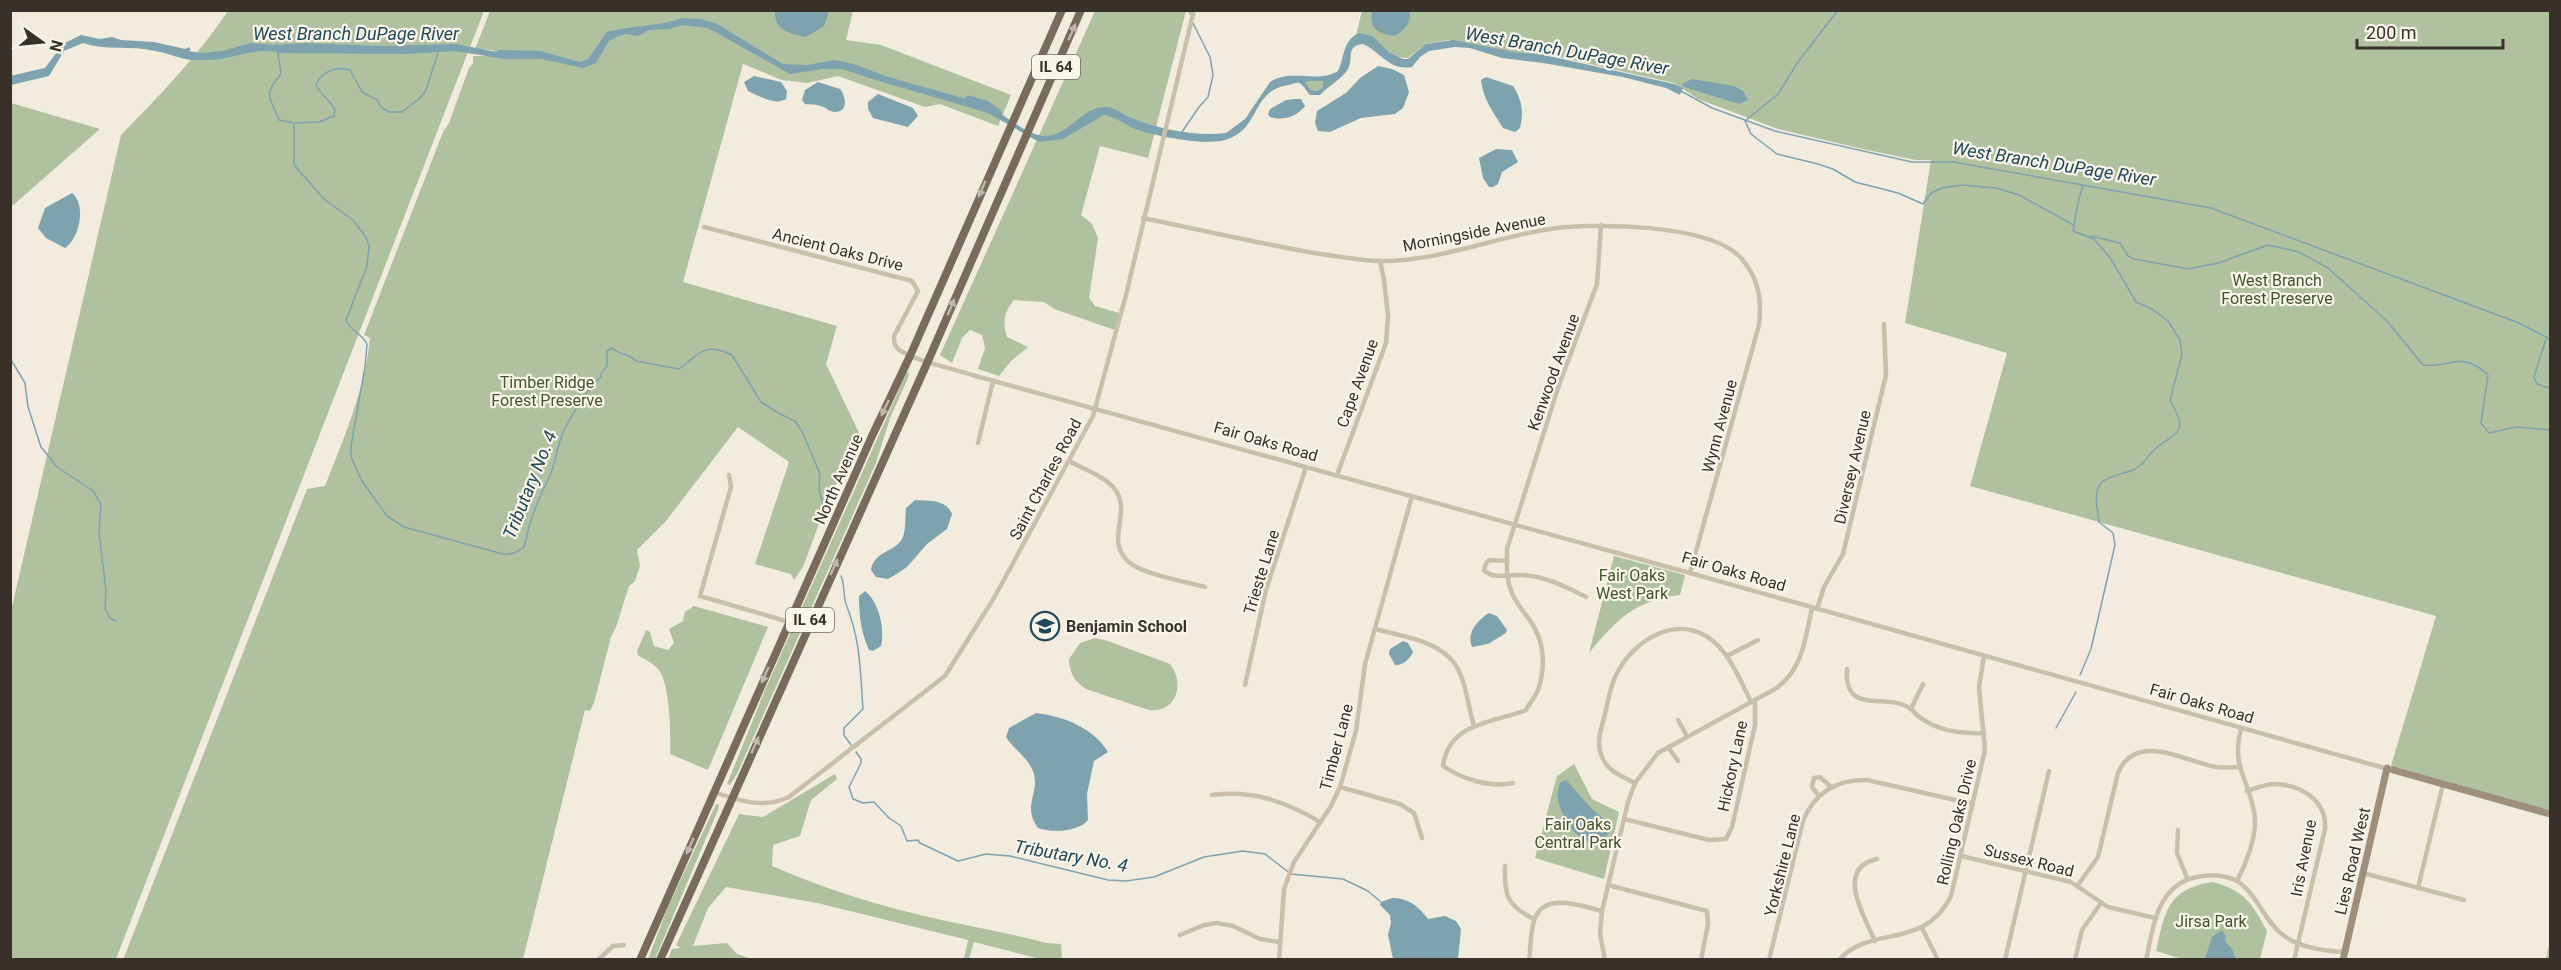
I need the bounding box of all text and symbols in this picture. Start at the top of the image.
north arrow [12,12,72,72]
scale bar [2357,12,2502,50]
one-way arrow [1067,22,1077,40]
water label: West Branch DuPage River [1464,22,1671,79]
text: 200 m [2366,22,2417,43]
water label: West Branch DuPage River [253,23,460,44]
text: N [45,38,67,54]
road number: IL 64 [1032,55,1080,79]
water label: West Branch DuPage River [1951,137,2158,190]
one-way arrow [978,181,987,198]
street label: Morningside Avenue [1401,209,1547,256]
street label: Ancient Oaks Drive [771,224,905,275]
park label: West Branch Forest Preserve [2221,271,2333,308]
one-way arrow [947,298,956,316]
street label: Kenwood Avenue [1524,311,1583,433]
street label: Cape Avenue [1333,336,1382,430]
park label: Timber Ridge Forest Preserve [491,373,603,410]
street label: Wynn Avenue [1698,377,1741,475]
one-way arrow [880,400,890,417]
street label: Diversey Avenue [1830,408,1875,526]
street label: Saint Charles Road [1005,415,1085,543]
street label: Fair Oaks Road [1212,418,1320,465]
water label: Tributary No. 4 [498,428,561,542]
street label: North Avenue [810,431,867,527]
street label: Trieste Lane [1240,528,1283,617]
street label: Fair Oaks Road [1680,548,1788,595]
one-way arrow [830,558,839,576]
park label: Fair Oaks West Park [1596,566,1669,603]
road number: IL 64 [786,608,834,632]
school or university icon: Benjamin School [1029,610,1061,642]
place label: Benjamin School [1066,617,1187,636]
one-way arrow [760,667,770,685]
street label: Fair Oaks Road [2148,680,2256,727]
street label: Timber Lane [1316,702,1357,793]
street label: Hickory Lane [1714,719,1751,813]
one-way arrow [750,736,760,754]
street label: Rolling Oaks Drive [1933,757,1980,887]
street label: Lies Road West [2331,805,2374,917]
street label: Yorkshire Lane [1761,812,1804,918]
park label: Fair Oaks Central Park [1535,815,1622,852]
street label: Iris Avenue [2287,818,2320,898]
water label: Tributary No. 4 [1013,835,1130,876]
one-way arrow [685,837,695,855]
street label: Sussex Road [1982,840,2076,881]
park label: Jirsa Park [2175,912,2248,931]

